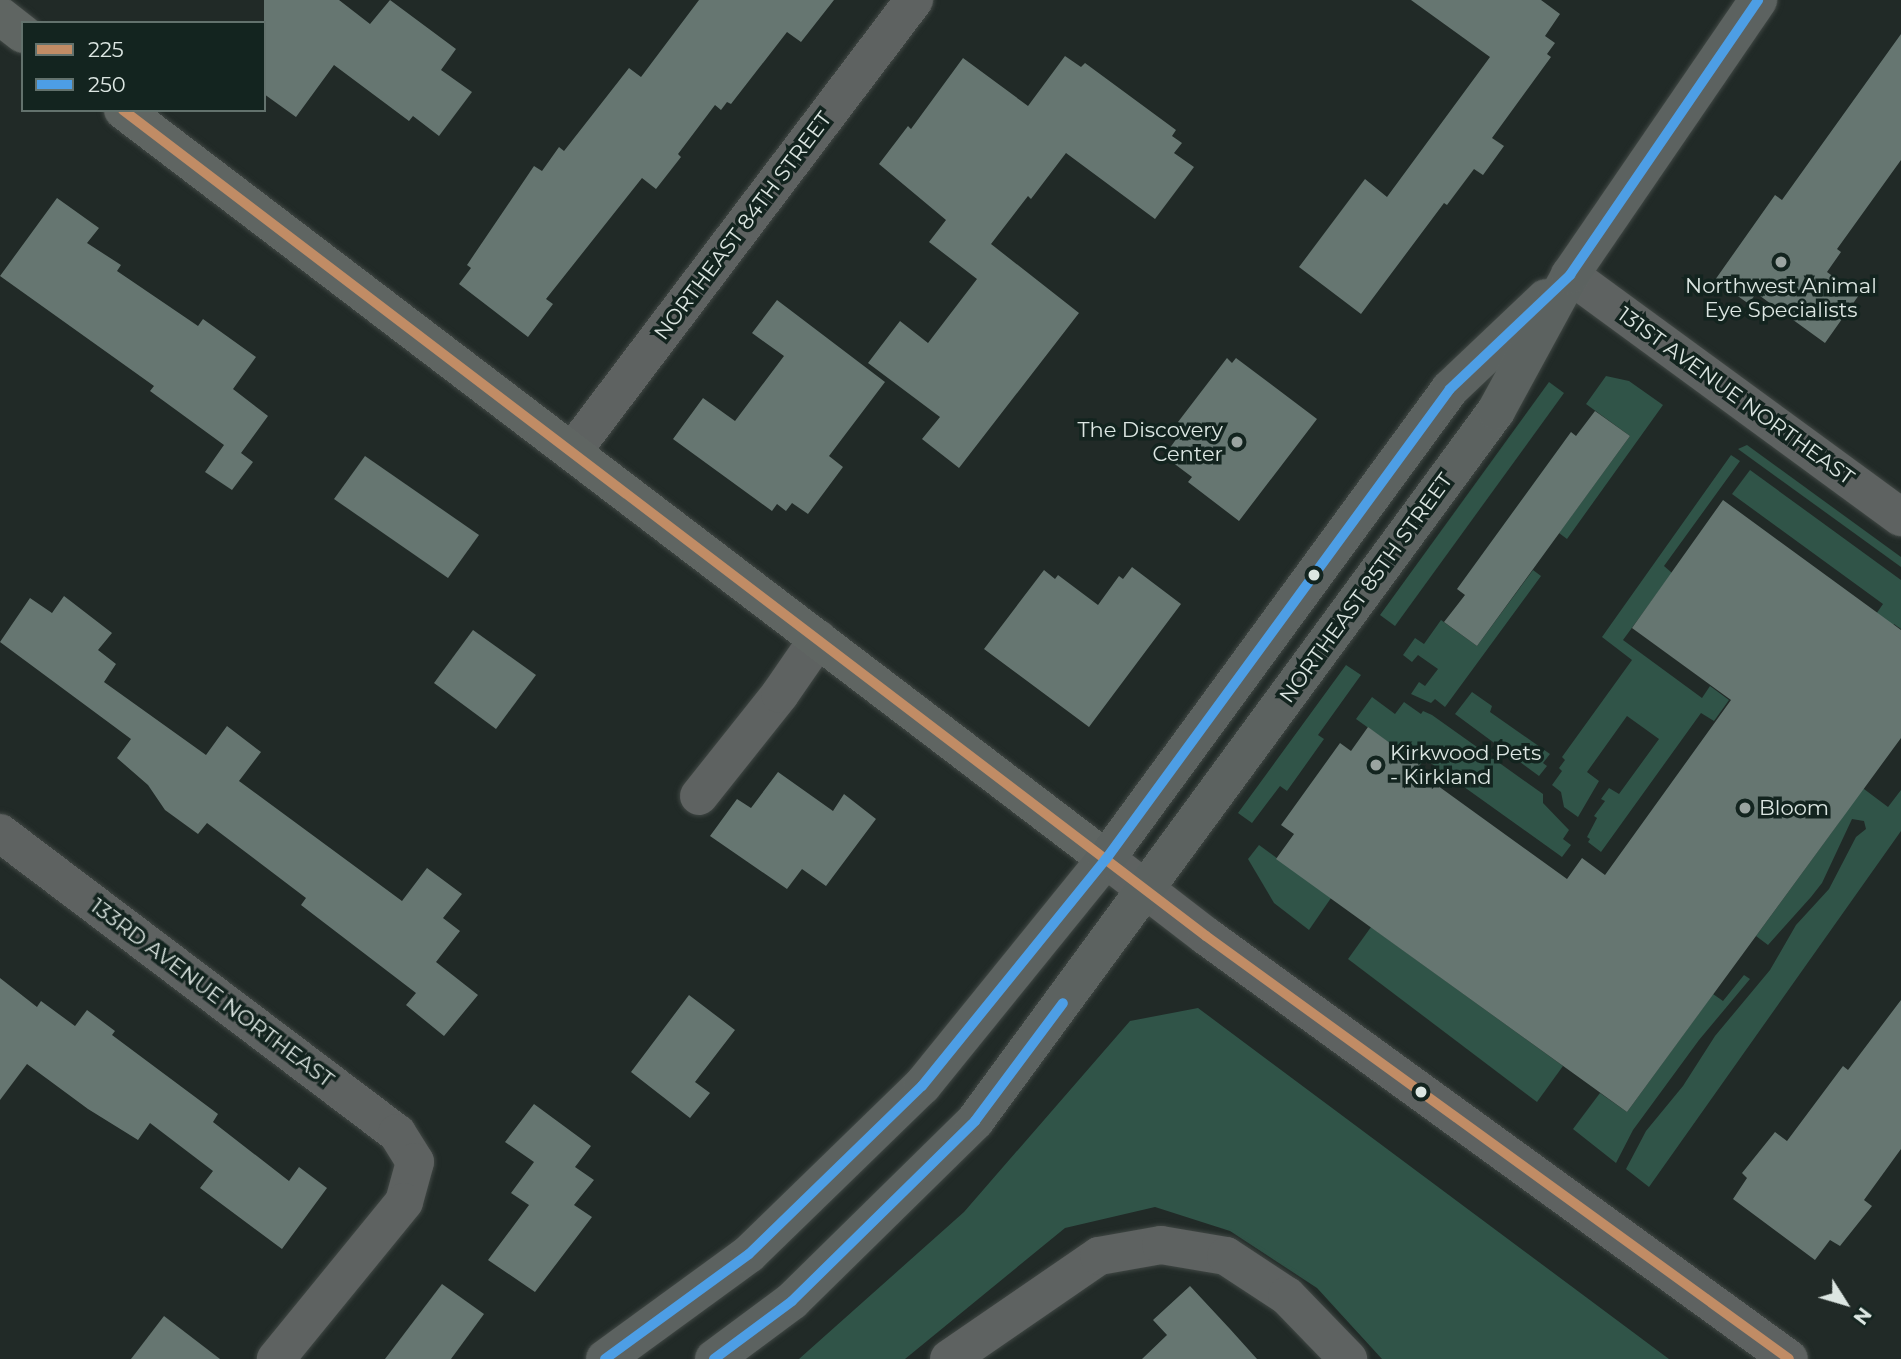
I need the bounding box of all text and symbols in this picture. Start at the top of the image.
legend [21,21,266,112]
text: 225 [88,37,124,62]
text: 250 [88,72,126,97]
street label: NORTHEAST 84TH STREET [649,107,837,345]
marker: Northwest Animal Eye Specialists [1773,254,1789,270]
place label: Northwest Animal Eye Specialists [1685,273,1877,323]
street label: 131ST AVENUE NORTHEAST [1613,302,1859,490]
place label: The Discovery Center [1077,417,1223,467]
marker: The Discovery Center [1229,434,1245,450]
street label: NORTHEAST 85TH STREET [1274,468,1458,708]
unlabelled marker [1307,568,1321,582]
place label: Kirkwood Pets - Kirkland [1390,740,1541,790]
marker: Kirkwood Pets - Kirkland [1368,757,1384,773]
place label: Bloom [1759,795,1829,821]
marker: Bloom [1737,800,1753,816]
street label: 133RD AVENUE NORTHEAST [86,893,338,1093]
unlabelled marker [1414,1085,1428,1099]
north arrow [1810,1268,1880,1338]
text: N [1848,1303,1876,1329]

